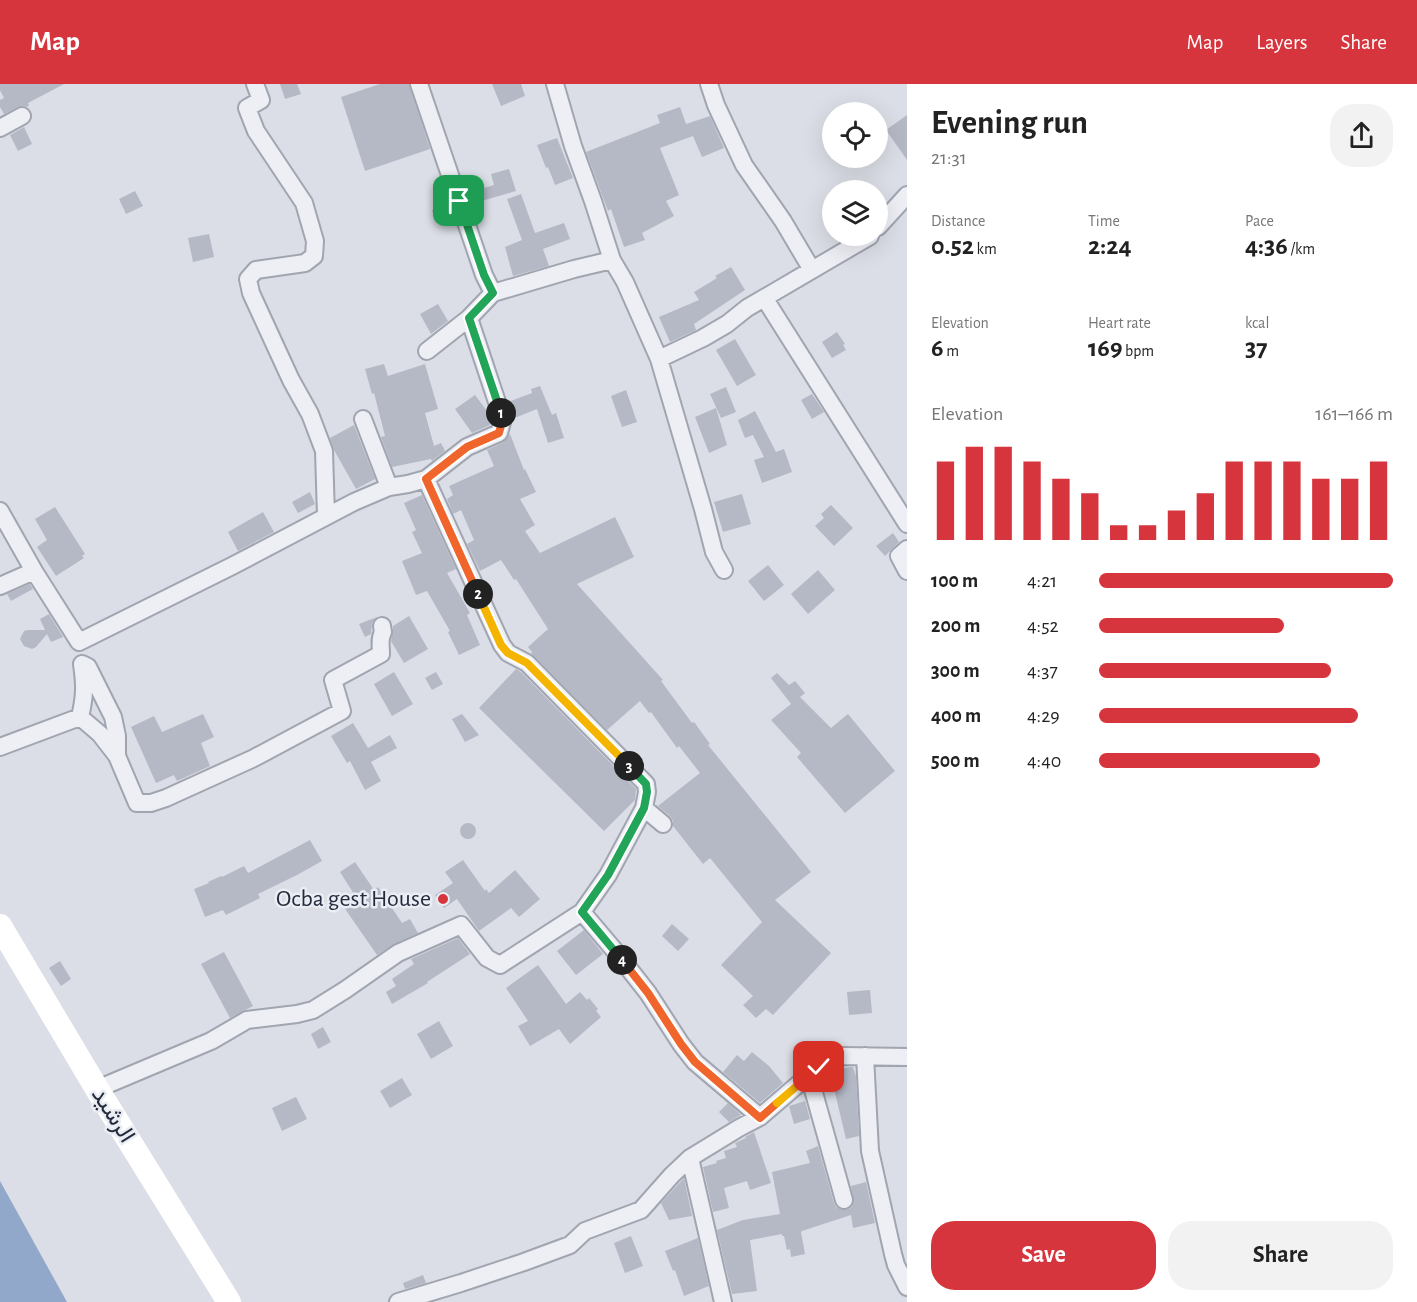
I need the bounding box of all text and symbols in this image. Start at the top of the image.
text: Map [30,28,80,56]
text: Map [1187,32,1223,53]
text: Layers [1256,32,1307,53]
text: Share [1340,32,1387,53]
map controls [822,102,888,246]
button: locate [822,102,888,168]
button: share [1330,104,1393,167]
text: Evening run [931,107,1088,140]
text: 21:31 [931,148,967,168]
pin [433,175,484,226]
button: layers [822,180,888,246]
icon: arrive [442,184,475,217]
text: Distance [931,213,985,229]
text: Time [1088,213,1120,229]
text: Pace [1245,213,1274,229]
text: 0.52 [931,233,974,259]
text: 2:24 [1088,233,1132,259]
text: 4:36 [1245,233,1288,259]
text: km [974,241,997,257]
text: /km [1288,241,1315,257]
text: Elevation [931,315,989,331]
text: Heart rate [1088,315,1151,331]
text: kcal [1245,315,1269,331]
text: 6 [931,335,944,361]
text: 169 [1088,335,1122,361]
text: 37 [1245,335,1267,361]
text: m [944,343,959,359]
text: bpm [1122,343,1154,359]
pin: 1 [486,398,516,428]
text: Elevation [931,404,1003,424]
text: 161–166 m [1315,404,1393,424]
text: 1 [498,405,504,421]
text: 100 m [931,571,978,591]
text: 4:21 [1027,571,1057,591]
pin: 2 [463,579,493,609]
text: 2 [474,586,482,602]
text: 200 m [931,616,980,636]
text: 4:52 [1027,616,1059,636]
text: 300 m [931,661,980,681]
text: 4:37 [1027,661,1058,681]
text: 400 m [931,706,981,726]
text: 4:29 [1027,706,1060,726]
pin: 3 [614,751,644,781]
text: 500 m [931,751,980,771]
text: 4:40 [1027,751,1061,771]
text: 3 [626,758,632,774]
place label: Ocba gest House [276,887,431,911]
marker: Ocba gest House [436,892,450,906]
pin: 4 [607,945,637,975]
text: 4 [618,952,626,968]
pin [793,1041,844,1092]
icon: check [802,1050,835,1083]
street label: الرشيد [85,1083,139,1148]
button: Save [931,1221,1156,1290]
button: Share [1168,1221,1393,1290]

